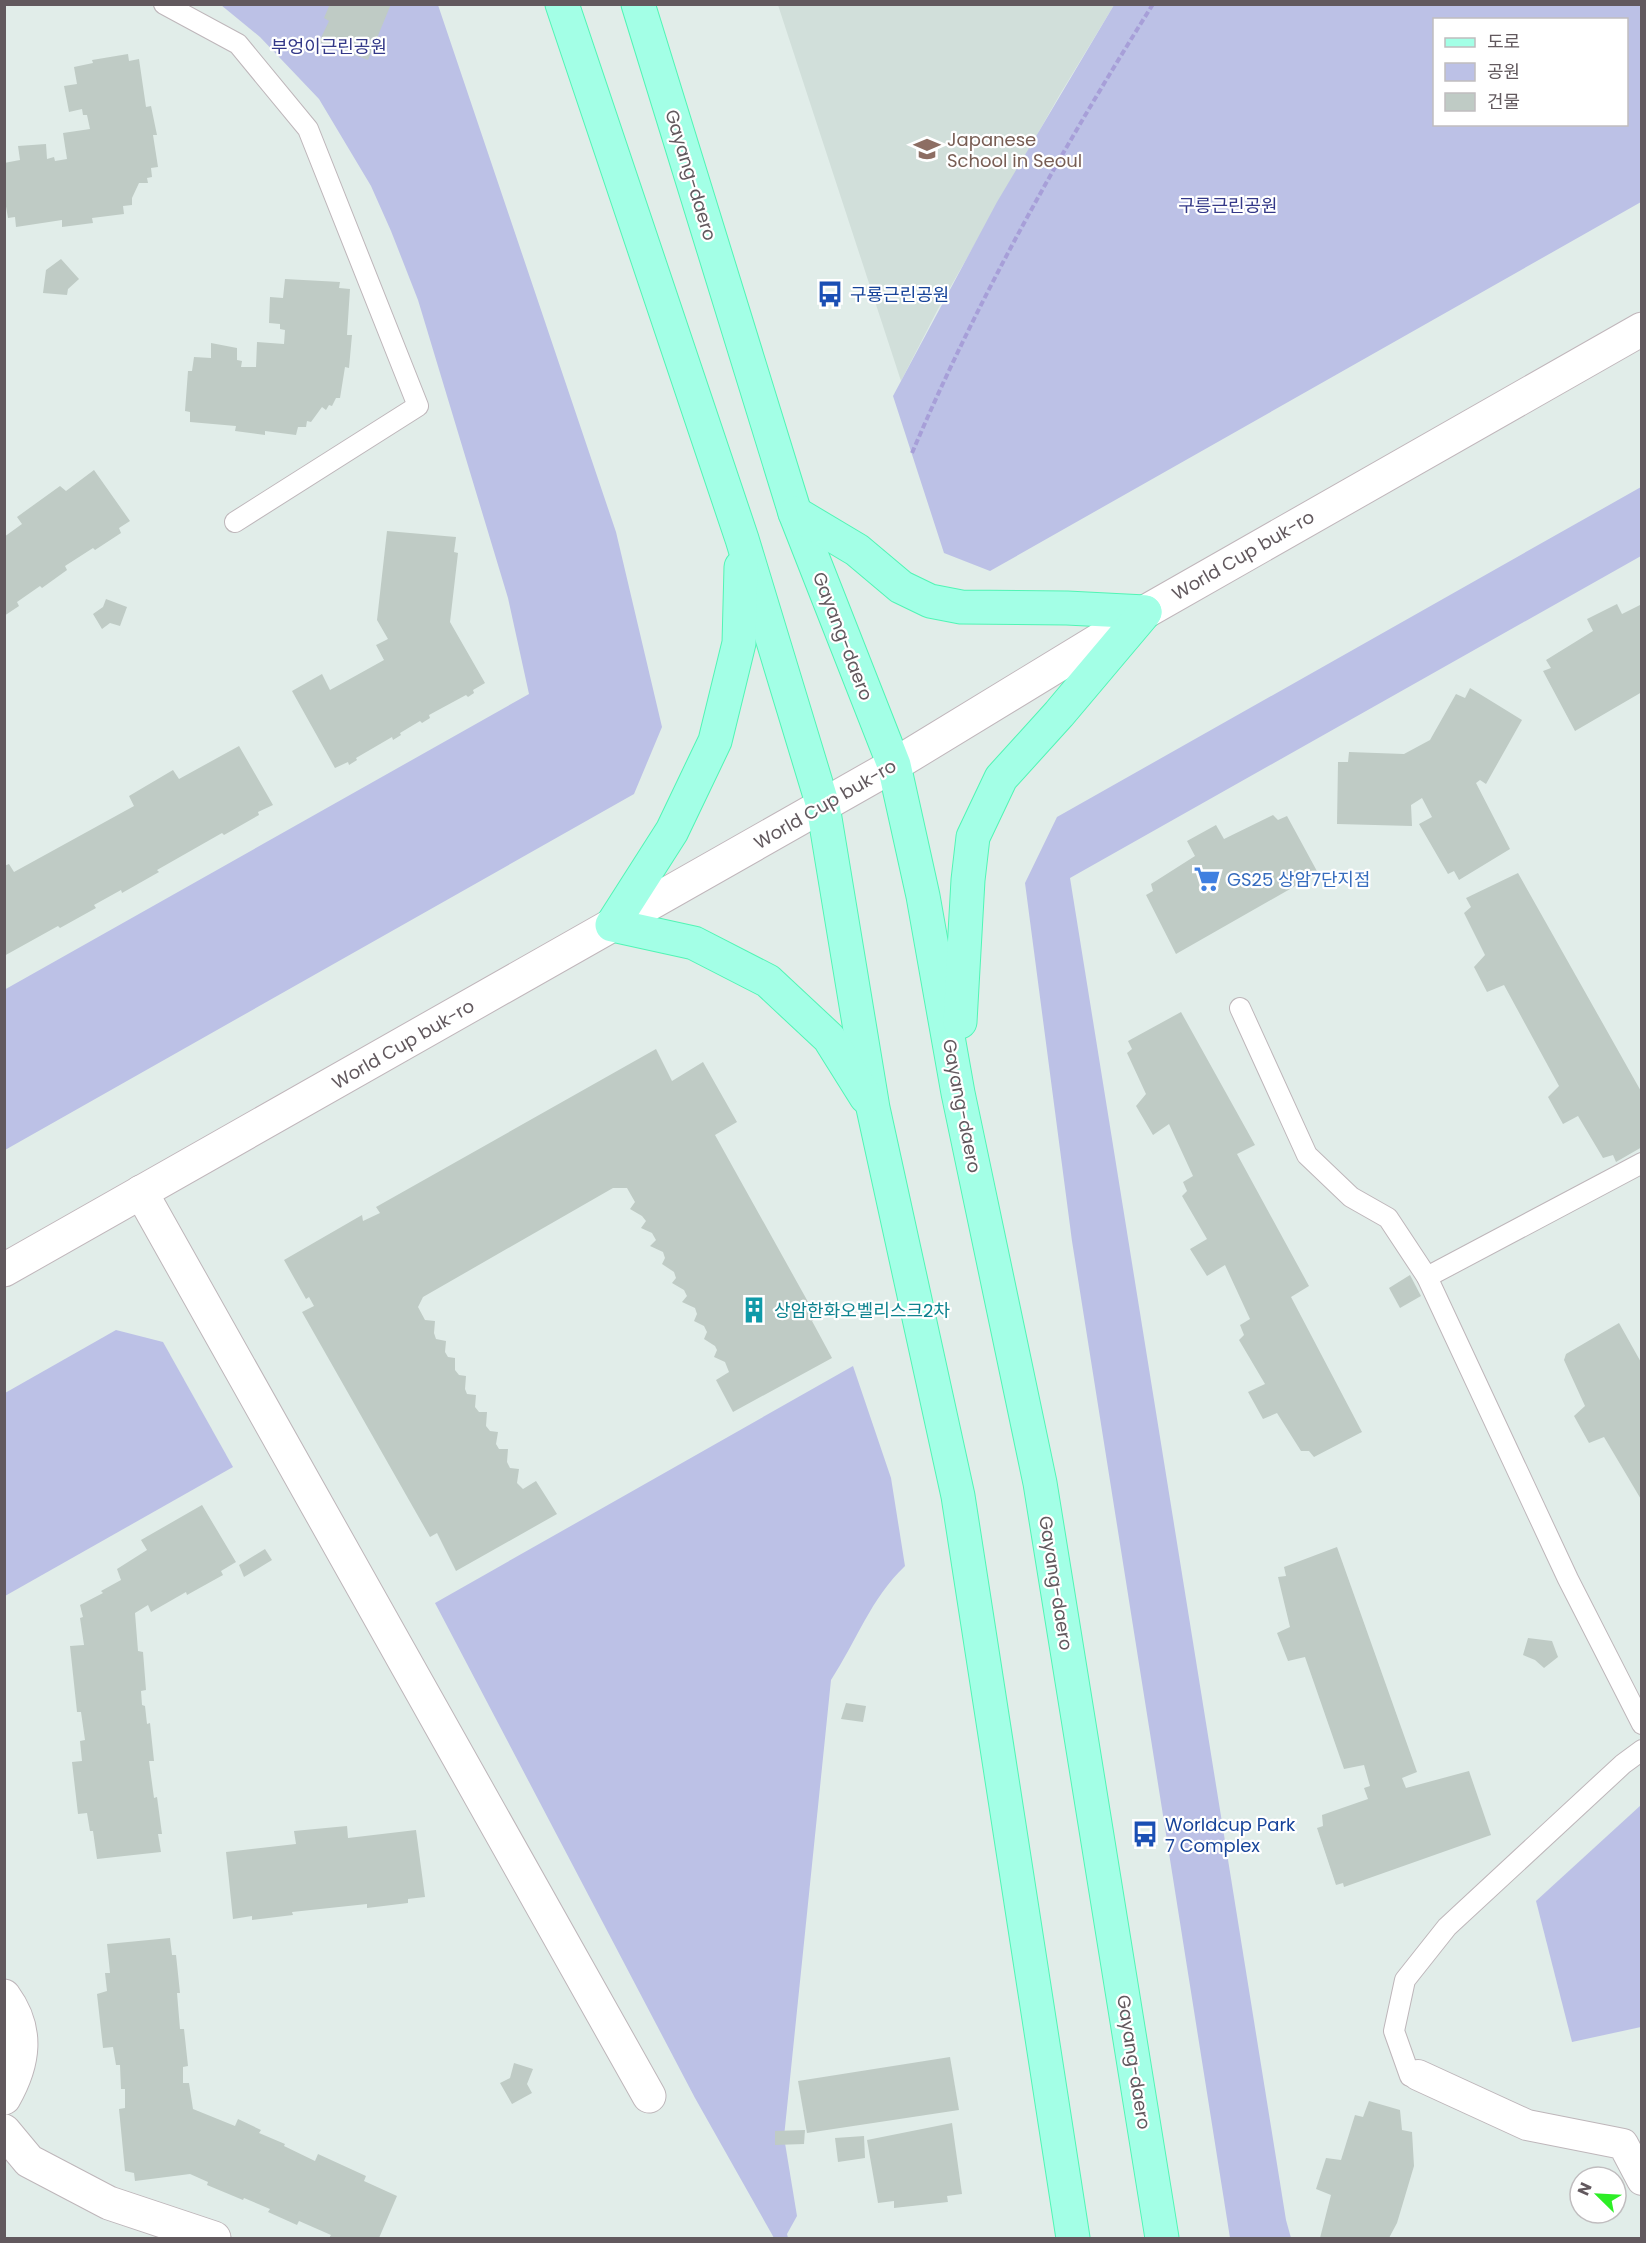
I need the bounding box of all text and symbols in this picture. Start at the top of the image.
legend [1433,18,1628,126]
text: 도로 [1487,29,1520,54]
park label: 부엉이근린공원 [271,34,387,59]
text: 공원 [1487,59,1520,84]
text: 건물 [1487,89,1520,114]
street label: Gayang-daero [659,106,723,244]
place label: Japanese School in Seoul [947,127,1082,173]
school or university icon: Japanese School in Seoul [912,134,942,164]
park label: 구릉근린공원 [1178,193,1278,218]
bus stop icon: 구룡근린공원 [815,279,845,309]
place label: 구룡근린공원 [850,282,949,307]
street label: World Cup buk-ro [1167,504,1319,606]
street label: Gayang-daero [807,568,879,704]
street label: World Cup buk-ro [749,753,901,855]
supermarket icon: GS25 상암7단지점 [1192,864,1222,894]
place label: GS25 상암7단지점 [1227,867,1371,892]
street label: World Cup buk-ro [327,993,479,1095]
street label: Gayang-daero [937,1037,987,1175]
building icon: 상암한화오벨리스크2차 [739,1295,769,1325]
place label: 상암한화오벨리스크2차 [774,1298,950,1323]
street label: Gayang-daero [1033,1514,1079,1652]
place label: Worldcup Park 7 Complex [1165,1812,1296,1858]
bus stop icon: Worldcup Park 7 Complex [1130,1819,1160,1849]
street label: Gayang-daero [1111,1993,1157,2131]
north arrow [1568,2165,1628,2225]
text: N [1572,2179,1598,2199]

